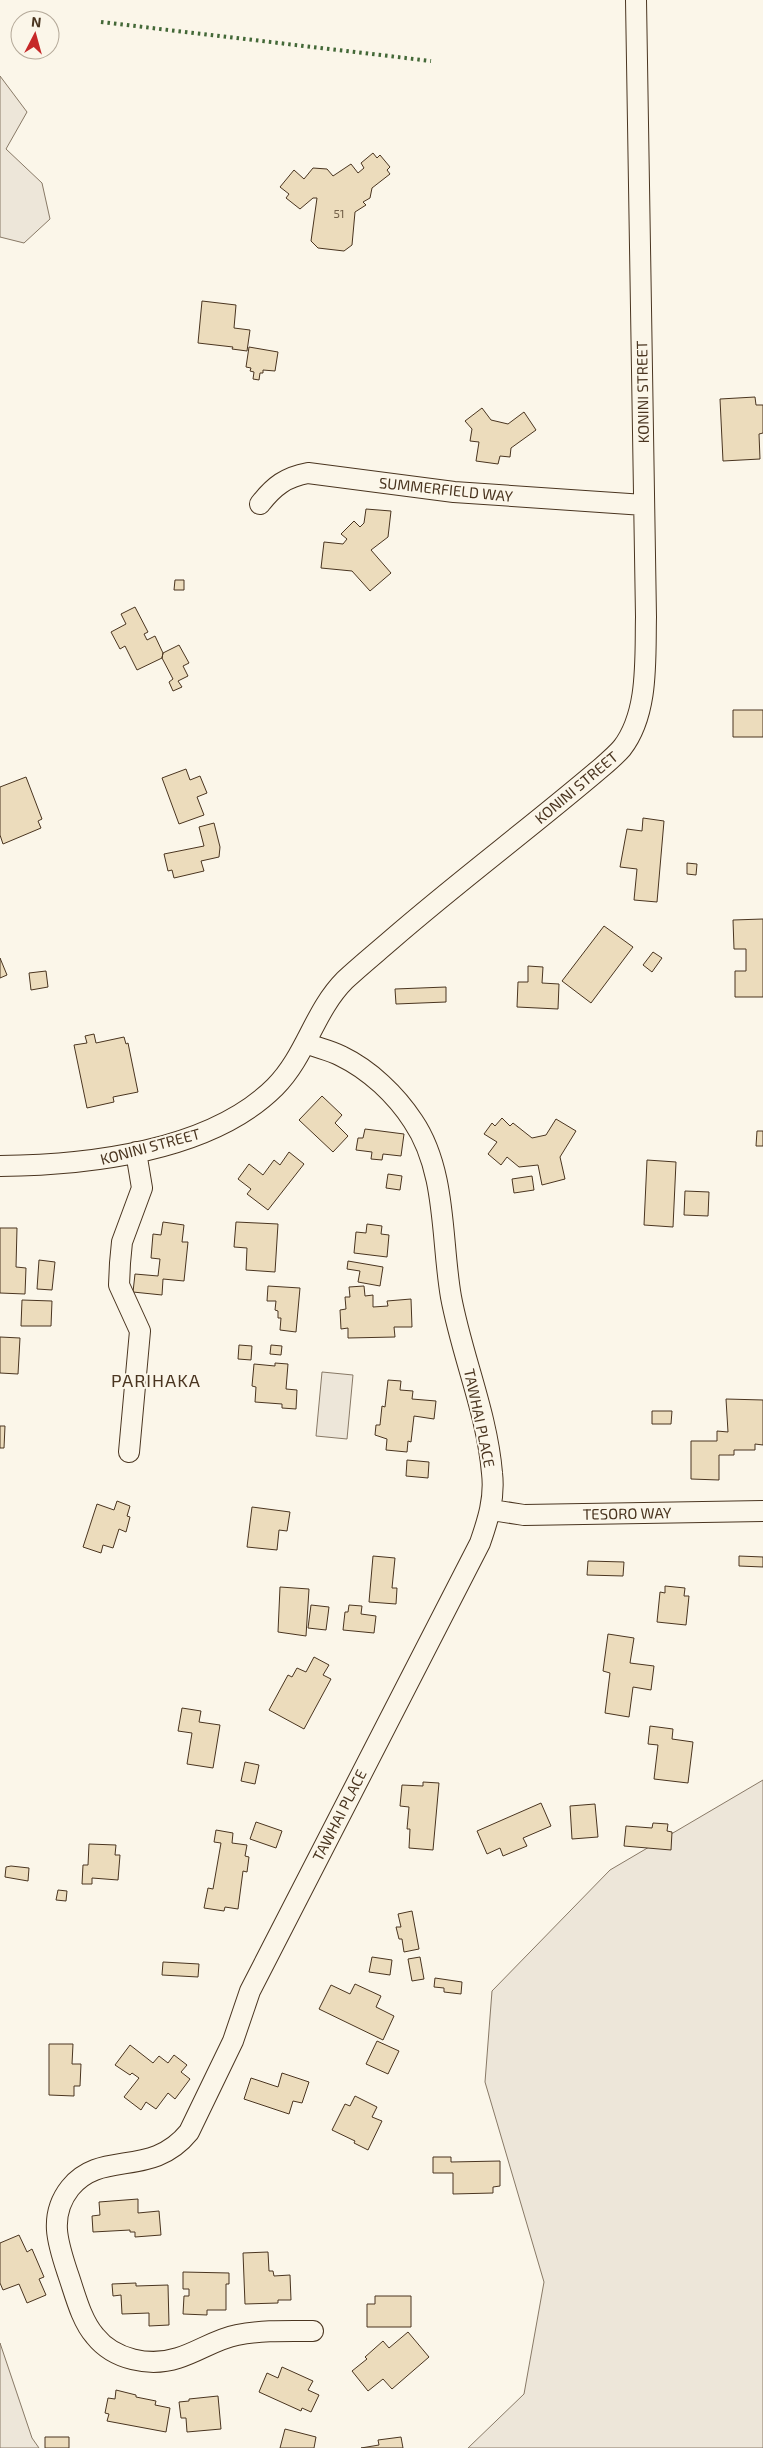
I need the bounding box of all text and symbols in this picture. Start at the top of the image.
north arrow [10,10,60,60]
text: N [30,13,42,31]
house number: 51 [333,206,345,220]
street label: KONINI STREET [632,340,652,444]
street label: SUMMERFIELD WAY [378,473,514,505]
street label: KONINI STREET [531,747,621,827]
street label: KONINI STREET [98,1124,202,1168]
street label: TAWHAI PLACE [461,1367,499,1469]
district label: PARIHAKA [111,1369,201,1391]
street label: TESORO WAY [582,1503,672,1523]
street label: TAWHAI PLACE [308,1766,370,1864]

